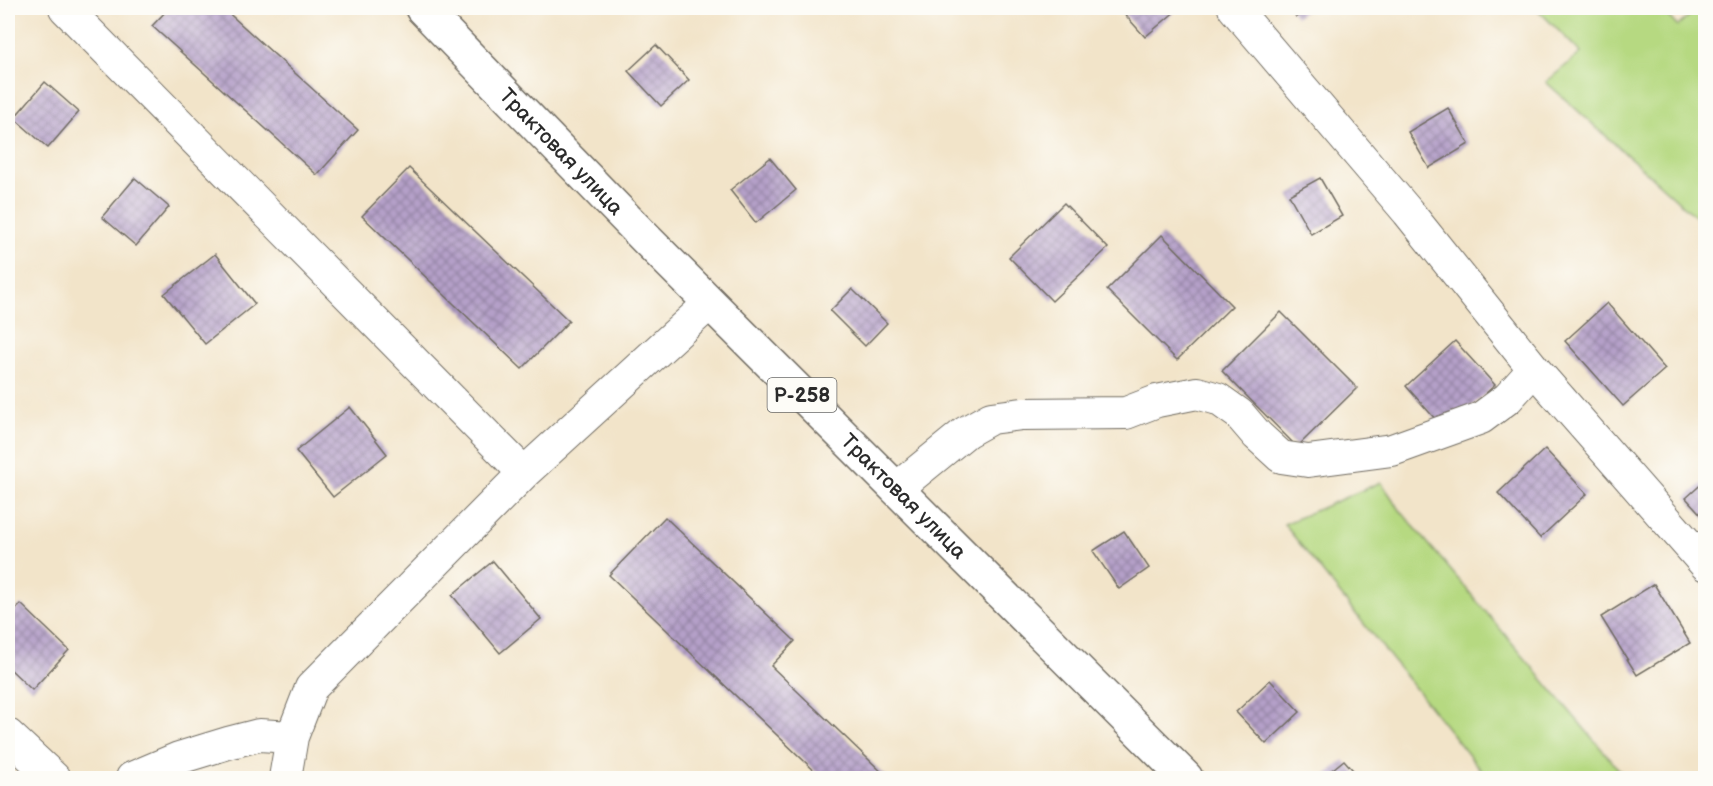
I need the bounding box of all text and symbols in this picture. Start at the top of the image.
street label: Трактовая улица [494,83,628,221]
road number: Р-258 [768,378,836,412]
street label: Трактовая улица [836,429,972,565]

